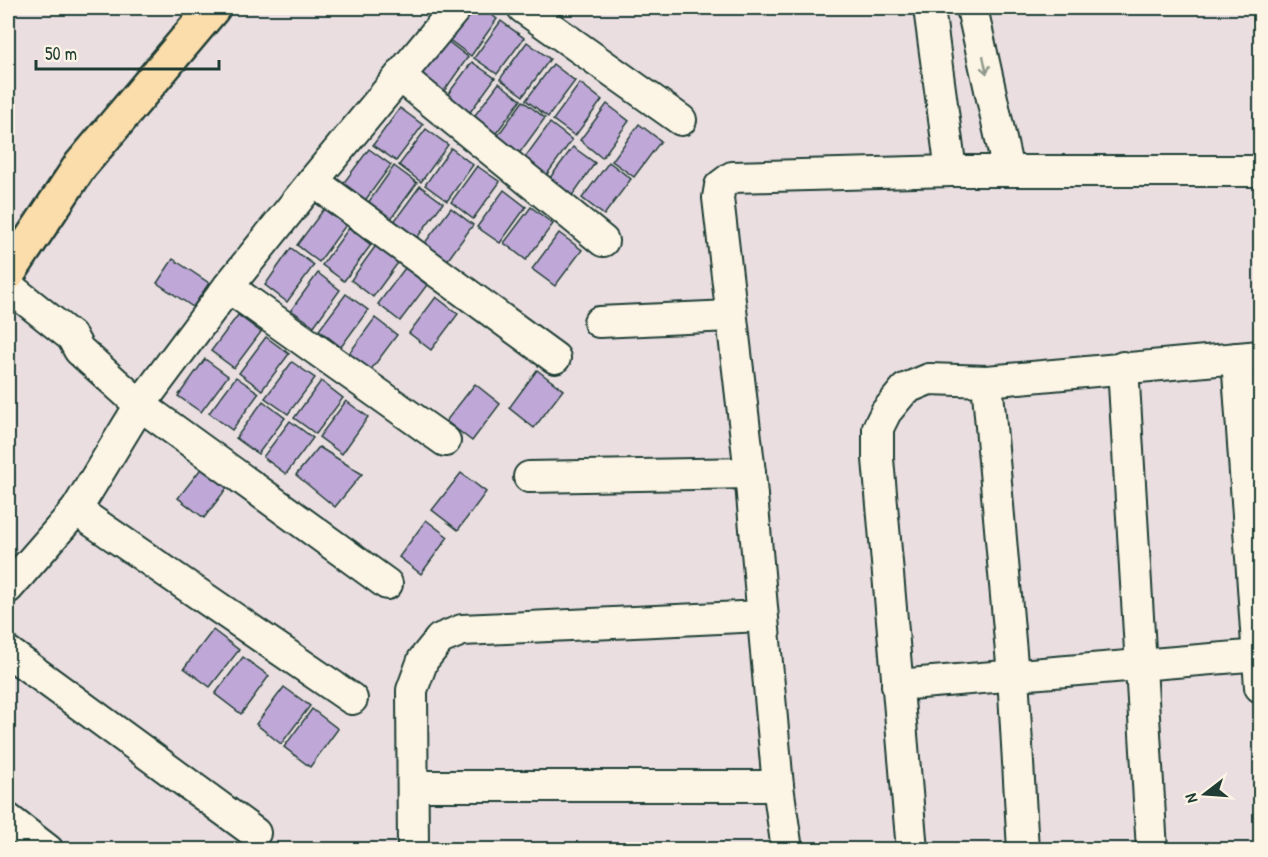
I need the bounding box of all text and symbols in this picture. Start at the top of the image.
scale bar [36,33,219,71]
text: 50 m [45,41,77,66]
one-way arrow [979,55,991,74]
north arrow [1175,764,1235,824]
text: N [1179,791,1202,806]

